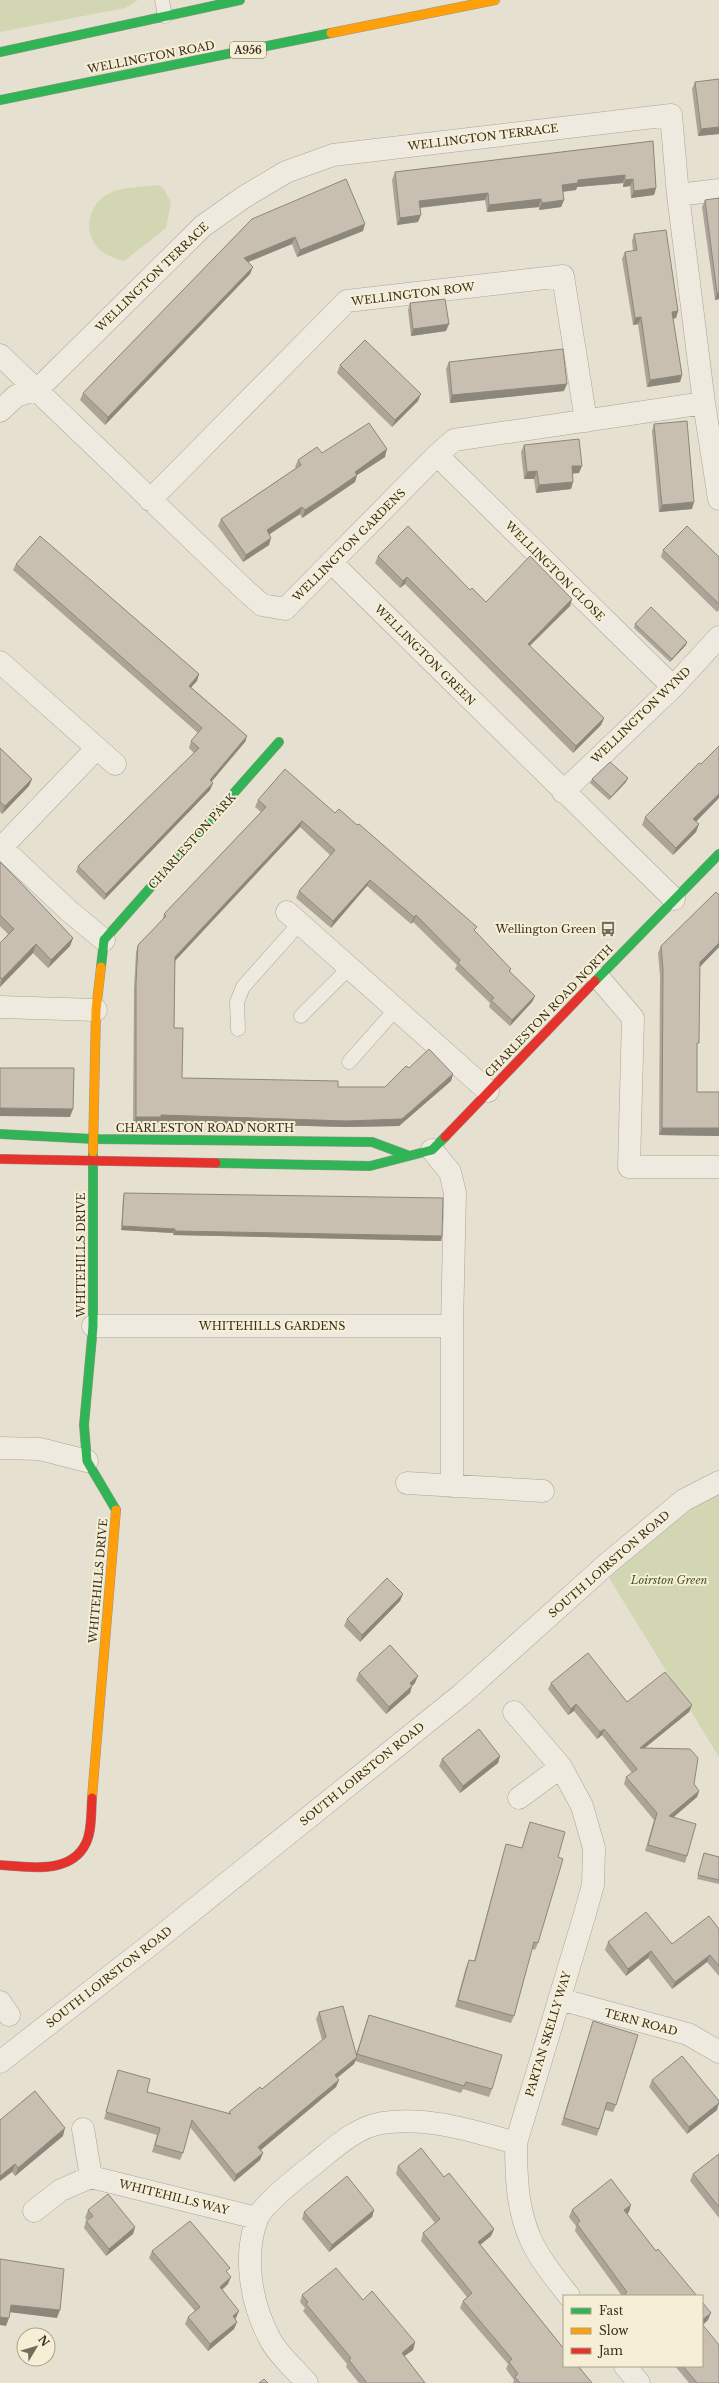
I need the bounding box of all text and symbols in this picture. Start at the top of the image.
street label: WELLINGTON ROAD [85,38,216,76]
road number: A956 [230,42,266,58]
street label: WELLINGTON TERRACE [406,121,559,153]
street label: WELLINGTON TERRACE [92,219,211,335]
street label: WELLINGTON ROW [350,279,477,309]
street label: WELLINGTON GARDENS [289,486,408,605]
street label: WELLINGTON CLOSE [502,518,608,624]
street label: WELLINGTON GREEN [371,601,478,708]
street label: WELLINGTON WYND [588,664,694,767]
street label: CHARLESTON PARK [145,790,239,892]
bus stop icon: Wellington Green [599,920,617,938]
place label: Wellington Green [495,922,596,936]
street label: CHARLESTON ROAD NORTH [482,942,616,1080]
street label: CHARLESTON ROAD NORTH [116,1121,294,1135]
street label: WHITEHILLS DRIVE [74,1193,88,1318]
street label: WHITEHILLS GARDENS [198,1319,345,1333]
street label: SOUTH LOIRSTON ROAD [545,1507,673,1621]
street label: WHITEHILLS DRIVE [85,1518,110,1645]
park label: Loirston Green [630,1573,707,1587]
street label: SOUTH LOIRSTON ROAD [297,1719,427,1829]
street label: SOUTH LOIRSTON ROAD [43,1923,175,2031]
street label: PARTAN SKELLY WAY [522,1969,574,2098]
street label: TERN ROAD [603,2005,679,2039]
street label: WHITEHILLS WAY [117,2176,231,2218]
legend [563,2295,703,2367]
text: Fast [599,2303,624,2318]
text: Slow [599,2323,629,2338]
north arrow [16,2327,56,2367]
text: N [35,2332,53,2350]
text: Jam [597,2343,623,2358]

